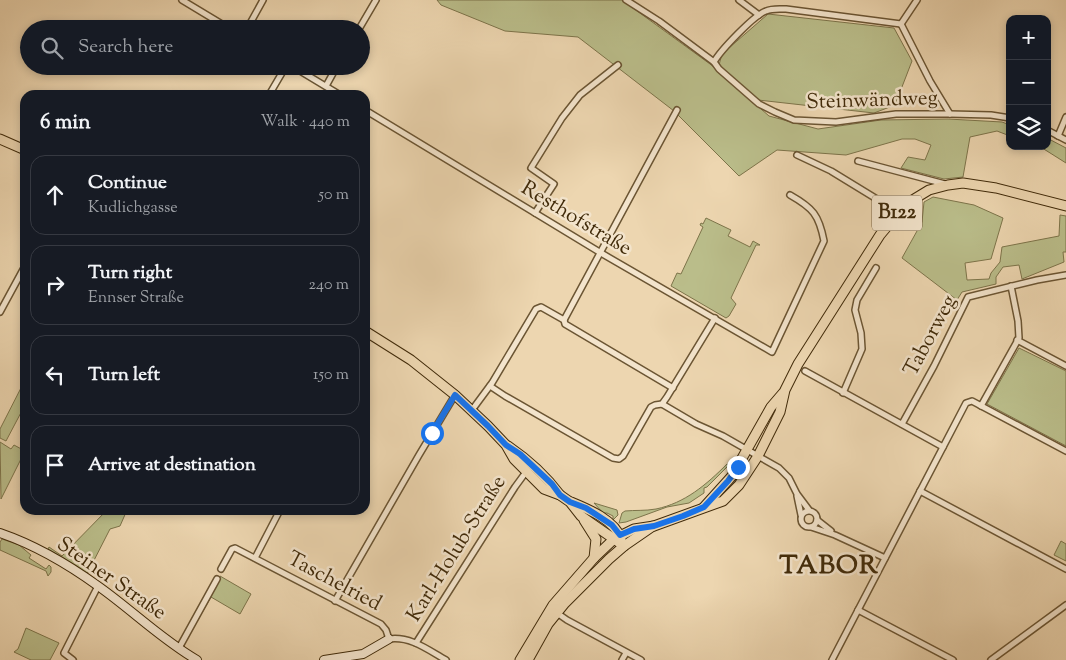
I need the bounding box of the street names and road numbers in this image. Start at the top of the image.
street label: Steinwändweg [806,84,938,118]
street label: Resthofstraße [515,174,637,264]
road number: B122 [872,196,922,230]
street label: Taborweg [897,290,965,382]
street label: Karl-Holub-Straße [400,470,514,628]
street label: Steiner Straße [50,530,172,628]
street label: Taschelried [281,545,387,619]

